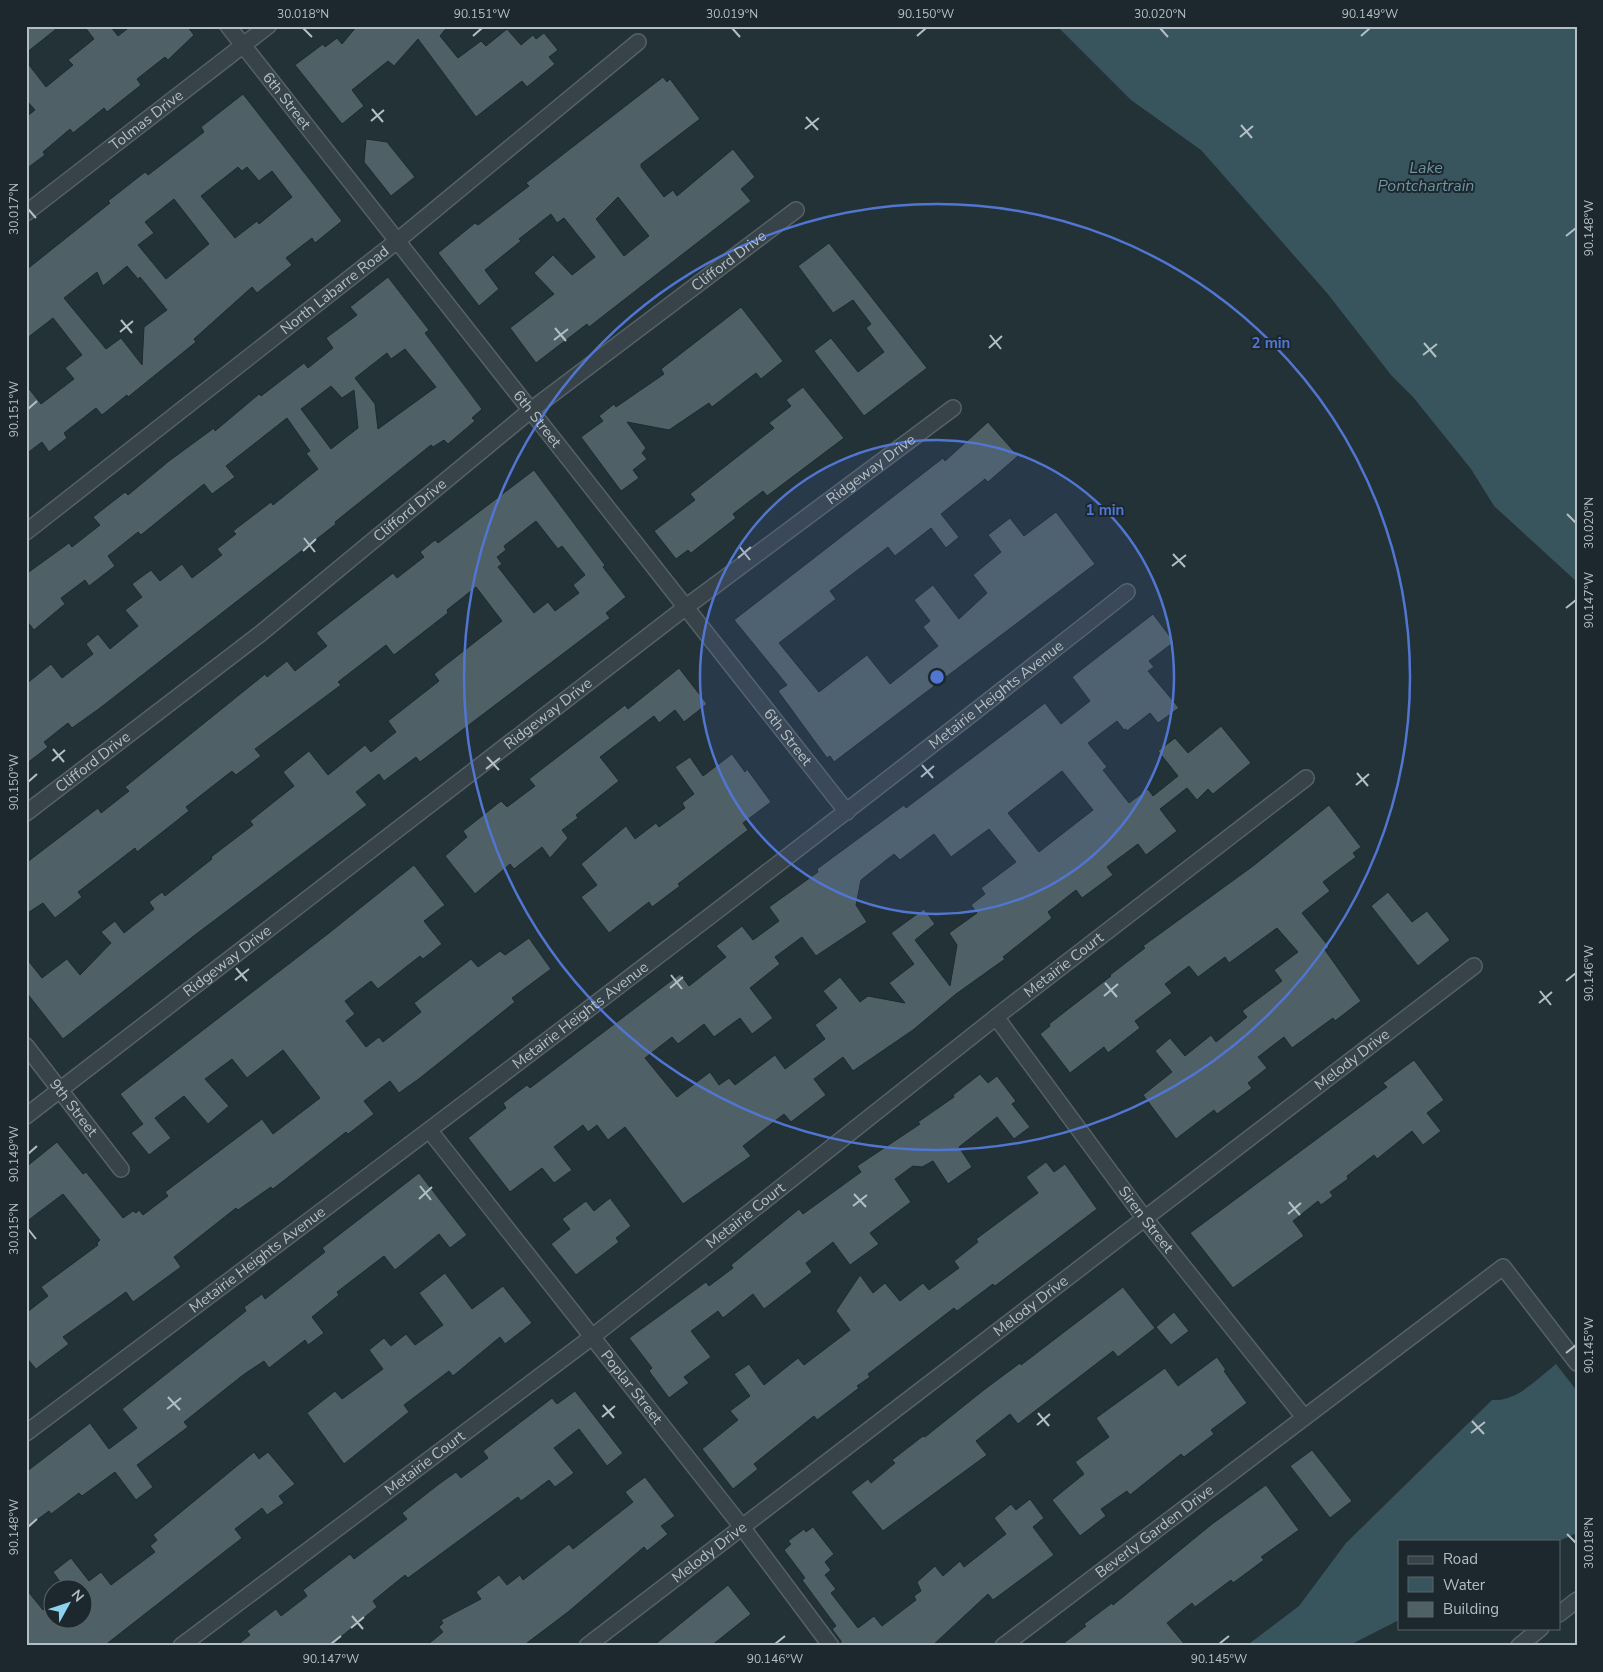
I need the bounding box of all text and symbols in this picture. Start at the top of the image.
text: 30.018°N [277,6,329,22]
text: 90.151°W [454,6,510,22]
text: 30.019°N [706,6,758,22]
text: 90.150°W [898,6,954,22]
text: 30.020°N [1134,6,1186,22]
text: 90.149°W [1342,6,1398,22]
street label: 6th Street [258,68,316,134]
street label: Tolmas Drive [105,85,187,155]
water label: Lake Pontchartrain [1378,157,1474,197]
text: 30.017°N [6,183,22,235]
text: 90.148°W [1581,200,1597,256]
street label: Clifford Drive [687,226,771,296]
street label: North Labarre Road [276,241,393,339]
text: 2 min [1252,333,1290,353]
text: 90.151°W [6,381,22,437]
street label: 6th Street [509,386,567,452]
street label: Ridgeway Drive [822,429,920,509]
street label: Clifford Drive [369,474,451,546]
text: 30.020°N [1581,497,1597,549]
text: 1 min [1086,500,1124,520]
text: 90.147°W [1581,572,1597,628]
street label: Metairie Heights Avenue [925,636,1068,754]
centre of rings [928,668,946,686]
street label: Ridgeway Drive [500,673,596,754]
street label: 6th Street [759,704,817,770]
street label: Clifford Drive [51,727,134,797]
text: 90.150°W [6,754,22,810]
street label: Ridgeway Drive [179,920,275,1001]
street label: Metairie Court [1020,927,1108,1002]
text: 90.146°W [1581,945,1597,1001]
street label: Metairie Heights Avenue [508,957,652,1073]
street label: Melody Drive [1310,1024,1394,1095]
street label: 9th Street [45,1075,103,1141]
text: 90.149°W [6,1126,22,1182]
street label: Metairie Court [702,1177,790,1253]
street label: Siren Street [1114,1182,1179,1258]
street label: Metairie Heights Avenue [185,1202,329,1317]
text: 30.015°N [6,1203,22,1255]
street label: Melody Drive [989,1271,1072,1341]
text: 90.145°W [1581,1317,1597,1373]
street label: Poplar Street [596,1346,668,1429]
street label: Metairie Court [381,1426,470,1499]
street label: Beverly Garden Drive [1091,1480,1218,1583]
text: 90.148°W [6,1499,22,1555]
street label: Melody Drive [668,1517,751,1587]
text: 30.018°N [1581,1517,1597,1569]
legend [1398,1540,1560,1630]
text: Road [1443,1549,1478,1569]
text: Water [1443,1575,1486,1595]
north arrow [42,1580,92,1630]
text: N [67,1586,88,1606]
text: Building [1443,1599,1499,1619]
text: 90.147°W [303,1651,359,1667]
text: 90.146°W [747,1651,803,1667]
text: 90.145°W [1191,1651,1247,1667]

